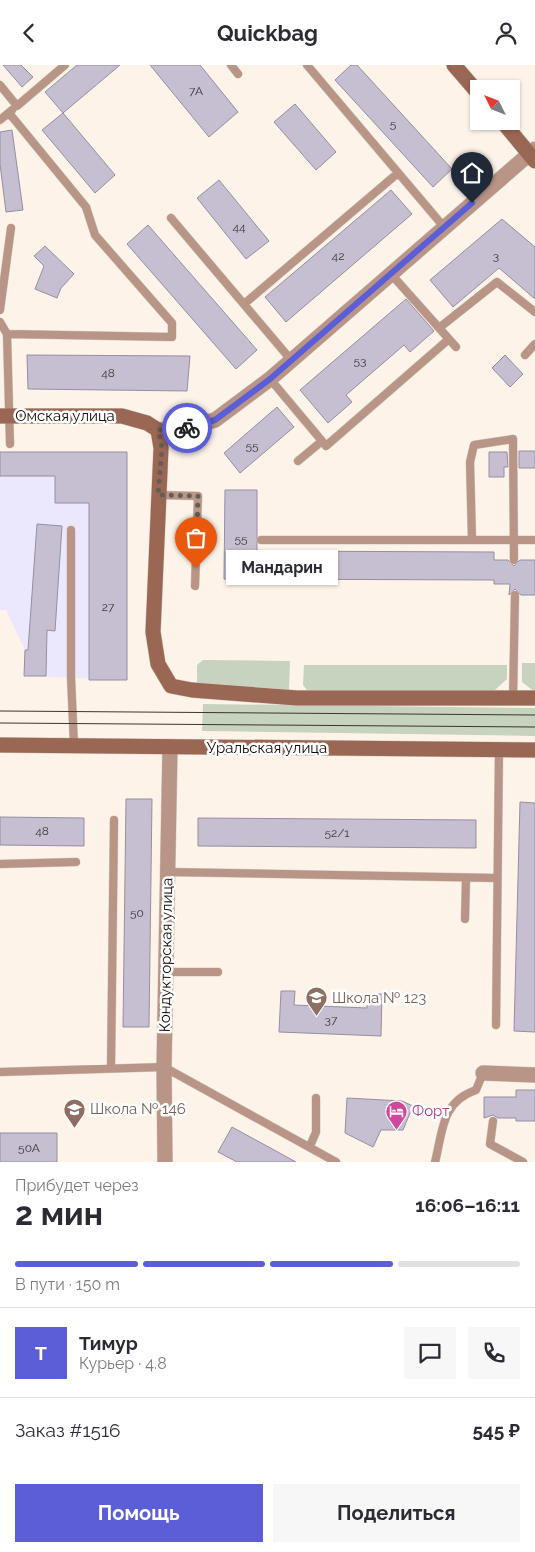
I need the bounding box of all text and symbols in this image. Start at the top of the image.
icon: back [15,19,43,47]
icon: person [492,19,520,47]
text: Quickbag [217,20,318,46]
north arrow [470,80,520,130]
map controls [470,80,520,130]
house number: 7А [189,84,203,98]
house number: 5 [390,117,397,131]
pin [451,152,493,203]
icon: home [458,159,486,187]
house number: 44 [232,220,246,234]
house number: 42 [332,249,344,263]
house number: 3 [493,249,499,263]
house number: 53 [354,354,366,368]
house number: 48 [101,366,115,380]
courier [162,403,212,453]
street label: Омская улица [15,407,115,425]
icon: bike [173,414,201,442]
house number: 55 [245,439,259,453]
pin [175,517,217,568]
icon: bag [182,524,210,552]
house number: 55 [234,532,248,546]
callout: Мандарин [226,551,338,585]
text: Мандарин [241,558,323,577]
house number: 27 [102,600,115,614]
street label: Уральская улица [207,739,327,757]
house number: 48 [35,824,49,838]
house number: 52/1 [325,826,349,840]
street label: Кондукторская улица [156,878,176,1032]
house number: 50 [130,906,144,920]
school or university icon: Школа № 123 [304,986,328,1017]
place label: Школа № 123 [332,989,426,1007]
house number: 37 [325,1013,338,1027]
school or university icon: Школа № 146 [62,1097,86,1128]
hotel icon: Форт [384,1099,408,1130]
place label: Школа № 146 [90,1100,186,1118]
place label: Форт [412,1102,450,1120]
house number: 50А [18,1141,40,1155]
text: Прибудет через [15,1176,139,1195]
text: 16:06–16:11 [415,1194,520,1216]
text: 2 мин [15,1195,103,1232]
text: В пути · 150 m [15,1275,120,1294]
button: chat [404,1327,456,1379]
button: phone [468,1327,520,1379]
text: Тимур [79,1332,138,1354]
text: Т [35,1342,47,1364]
text: Курьер · 4.8 [79,1354,167,1373]
text: Заказ #1516 [15,1419,121,1441]
text: 545 ₽ [472,1419,520,1441]
button: Помощь [15,1484,263,1542]
button: Поделиться [273,1484,520,1542]

